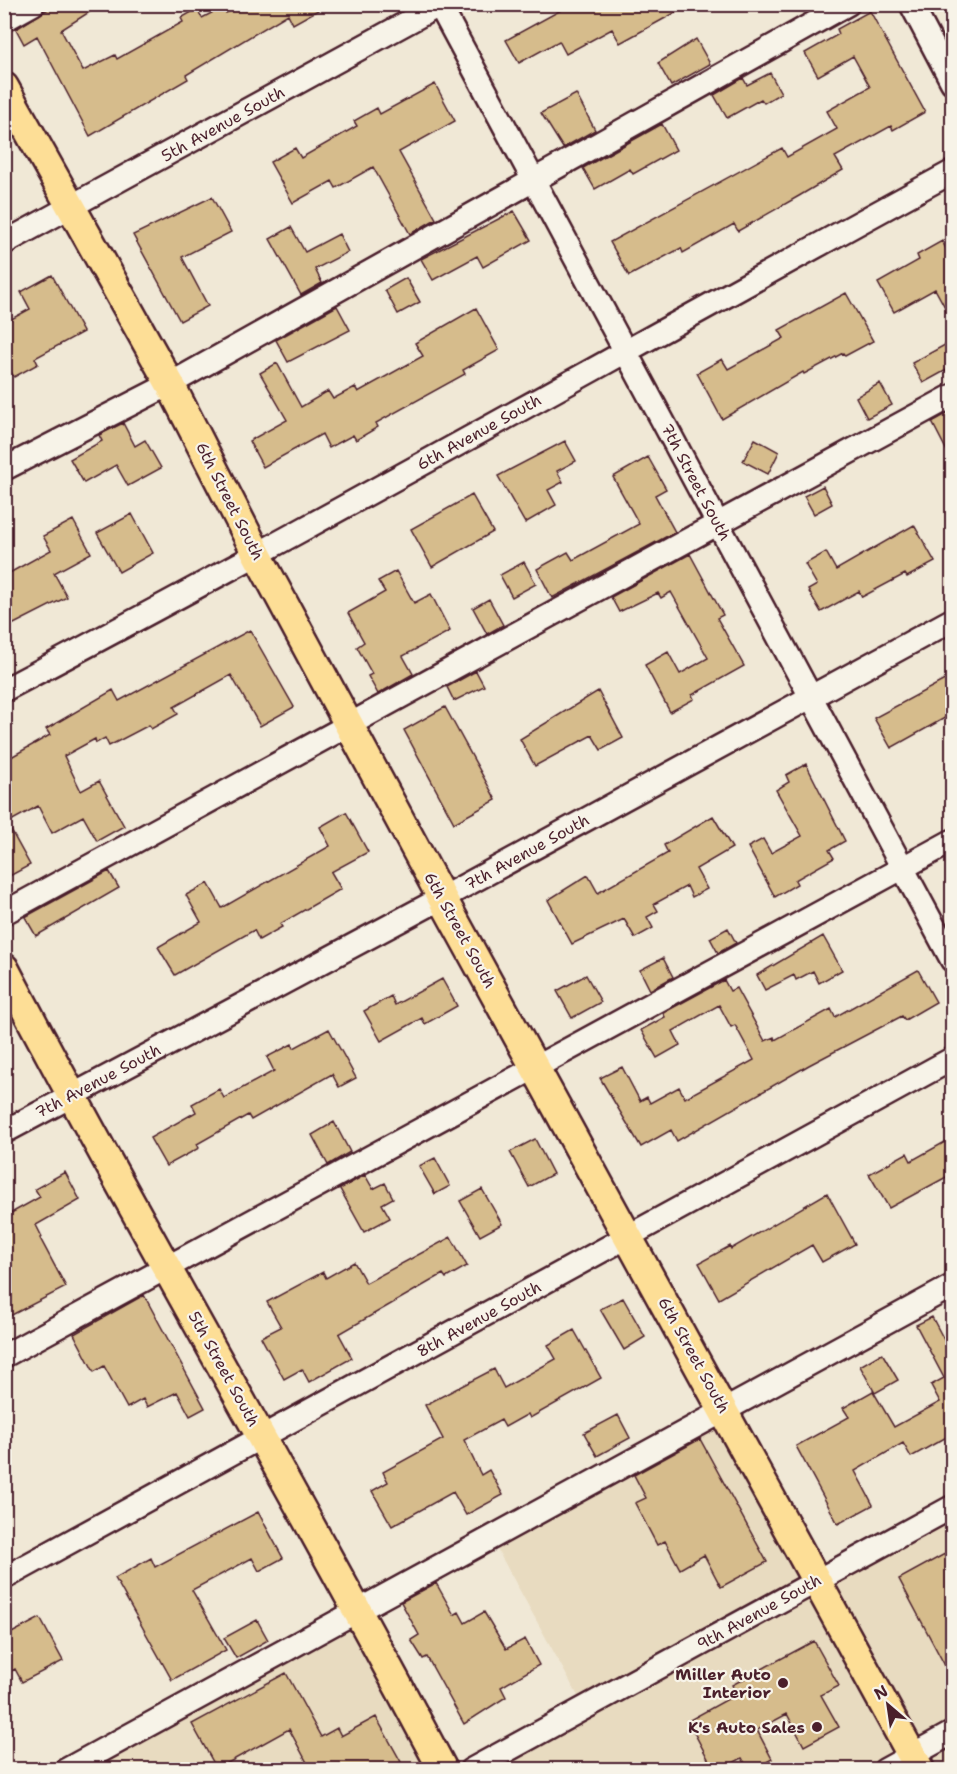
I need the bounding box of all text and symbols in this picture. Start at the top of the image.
street label: 5th Avenue South [157,81,289,167]
street label: 6th Avenue South [413,389,545,475]
street label: 7th Street South [656,420,736,544]
street label: 6th Street South [191,438,269,564]
street label: 7th Avenue South [461,809,593,895]
street label: 6th Street South [419,868,501,992]
street label: 7th Avenue South [32,1039,164,1123]
street label: 8th Avenue South [413,1276,545,1362]
street label: 6th Street South [653,1293,735,1417]
street label: 5th Street South [184,1308,264,1430]
street label: 9th Avenue South [693,1569,825,1655]
place label: Miller Auto Interior [675,1664,771,1703]
north arrow [858,1675,918,1735]
marker: Miller Auto Interior [776,1676,790,1690]
text: N [870,1680,892,1705]
place label: K's Auto Sales [688,1717,805,1738]
marker: K's Auto Sales [810,1720,824,1734]

